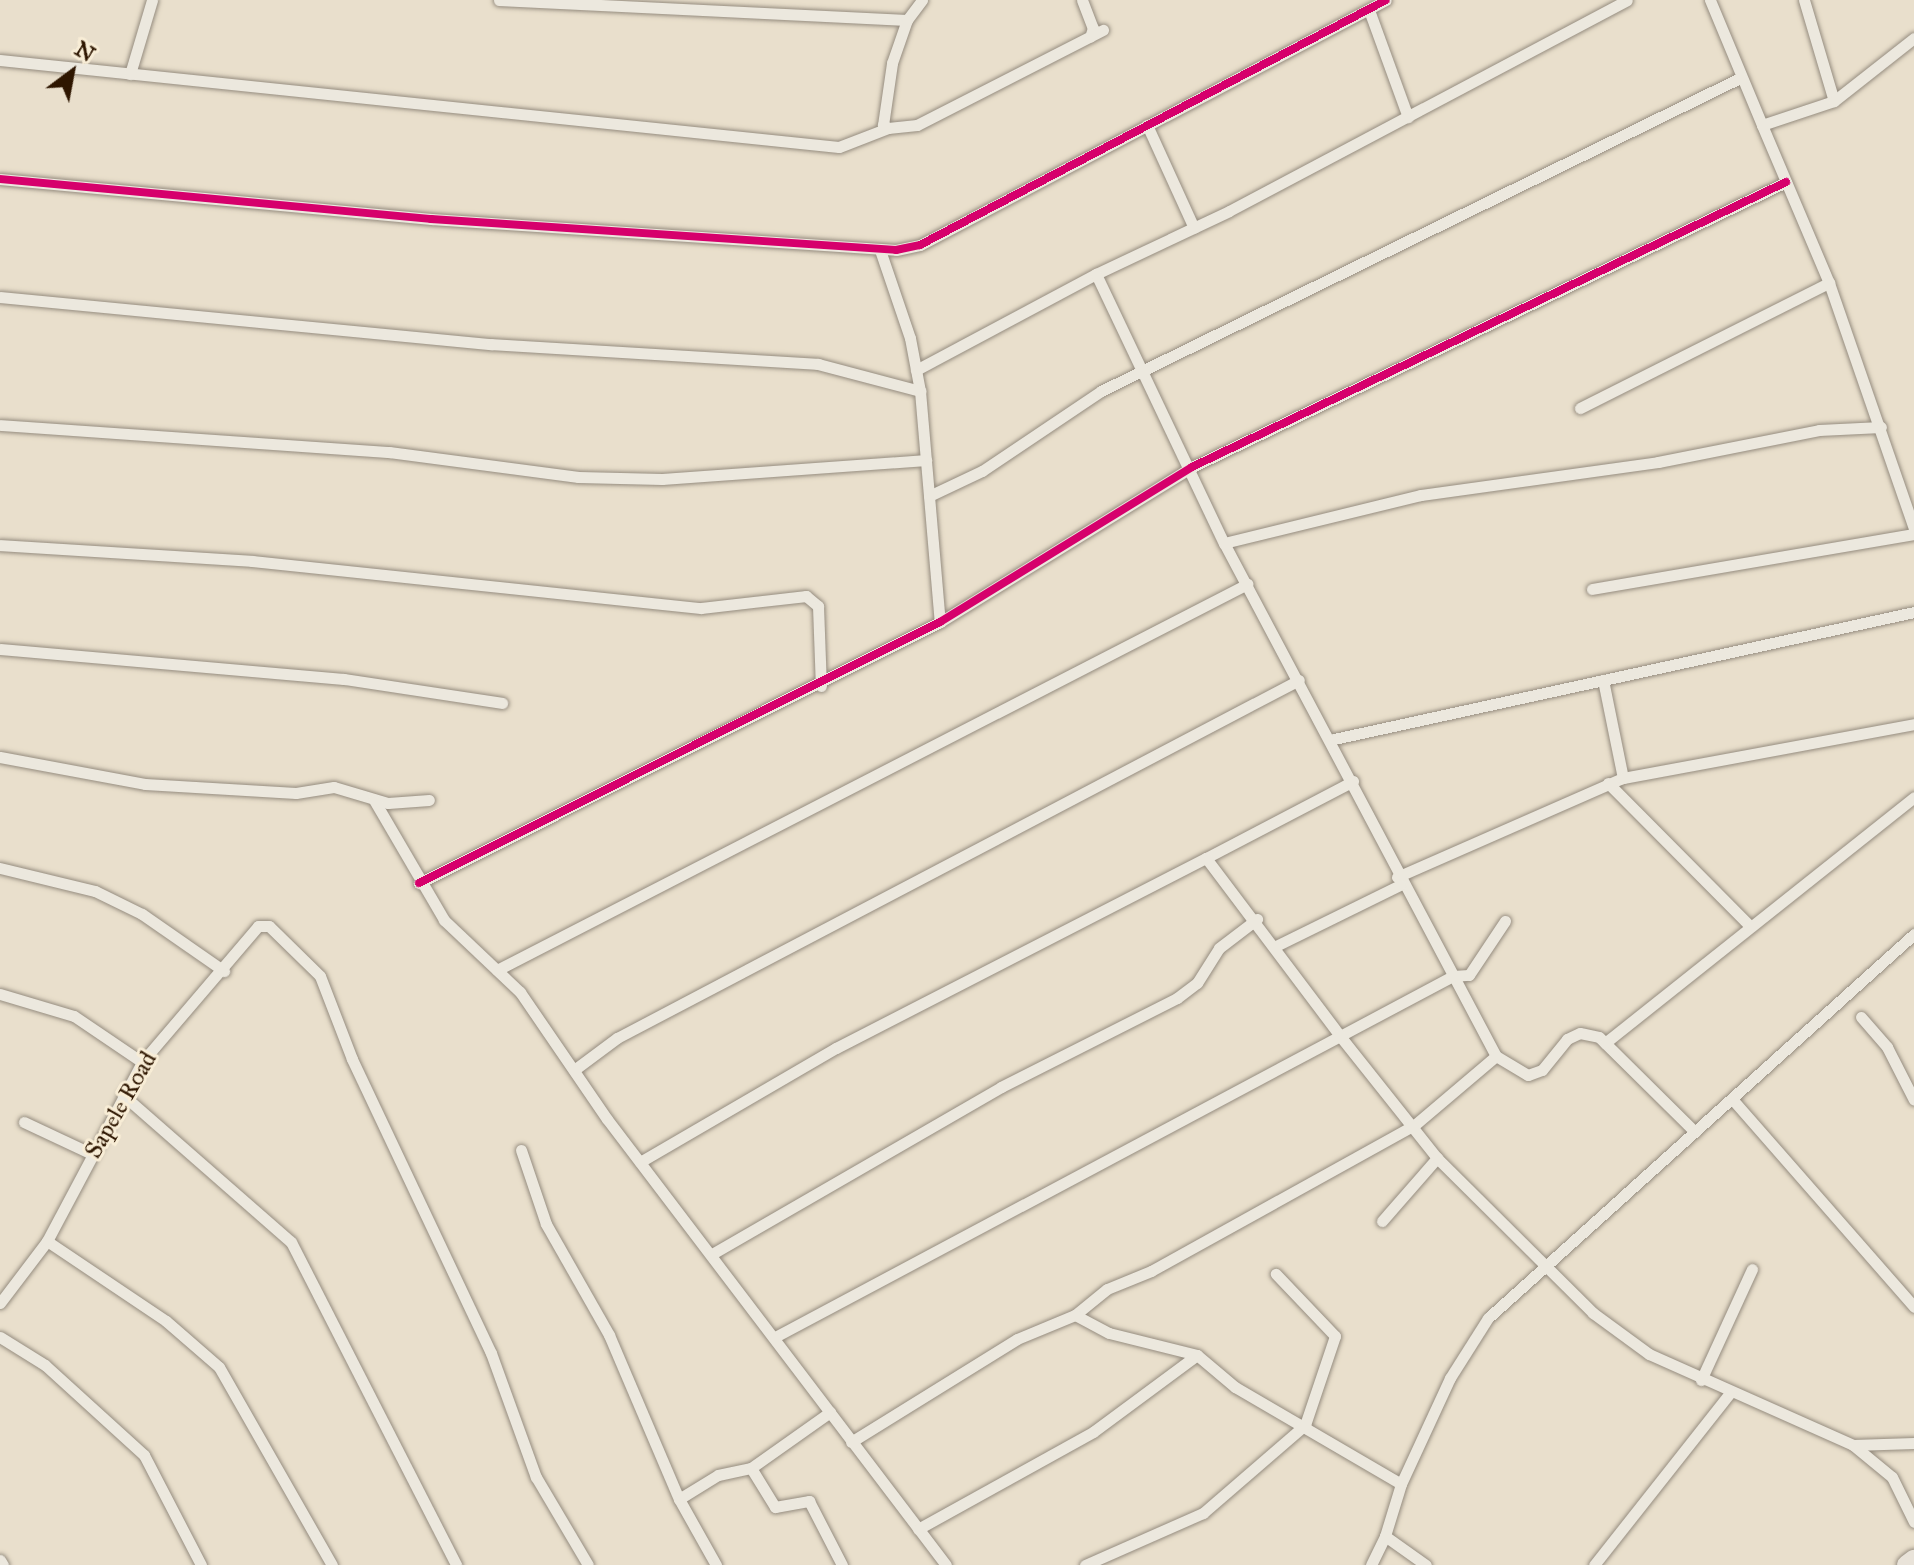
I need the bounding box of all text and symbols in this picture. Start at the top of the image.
north arrow [32,32,112,112]
text: N [70,35,100,68]
street label: Sapele Road [79,1046,163,1164]

